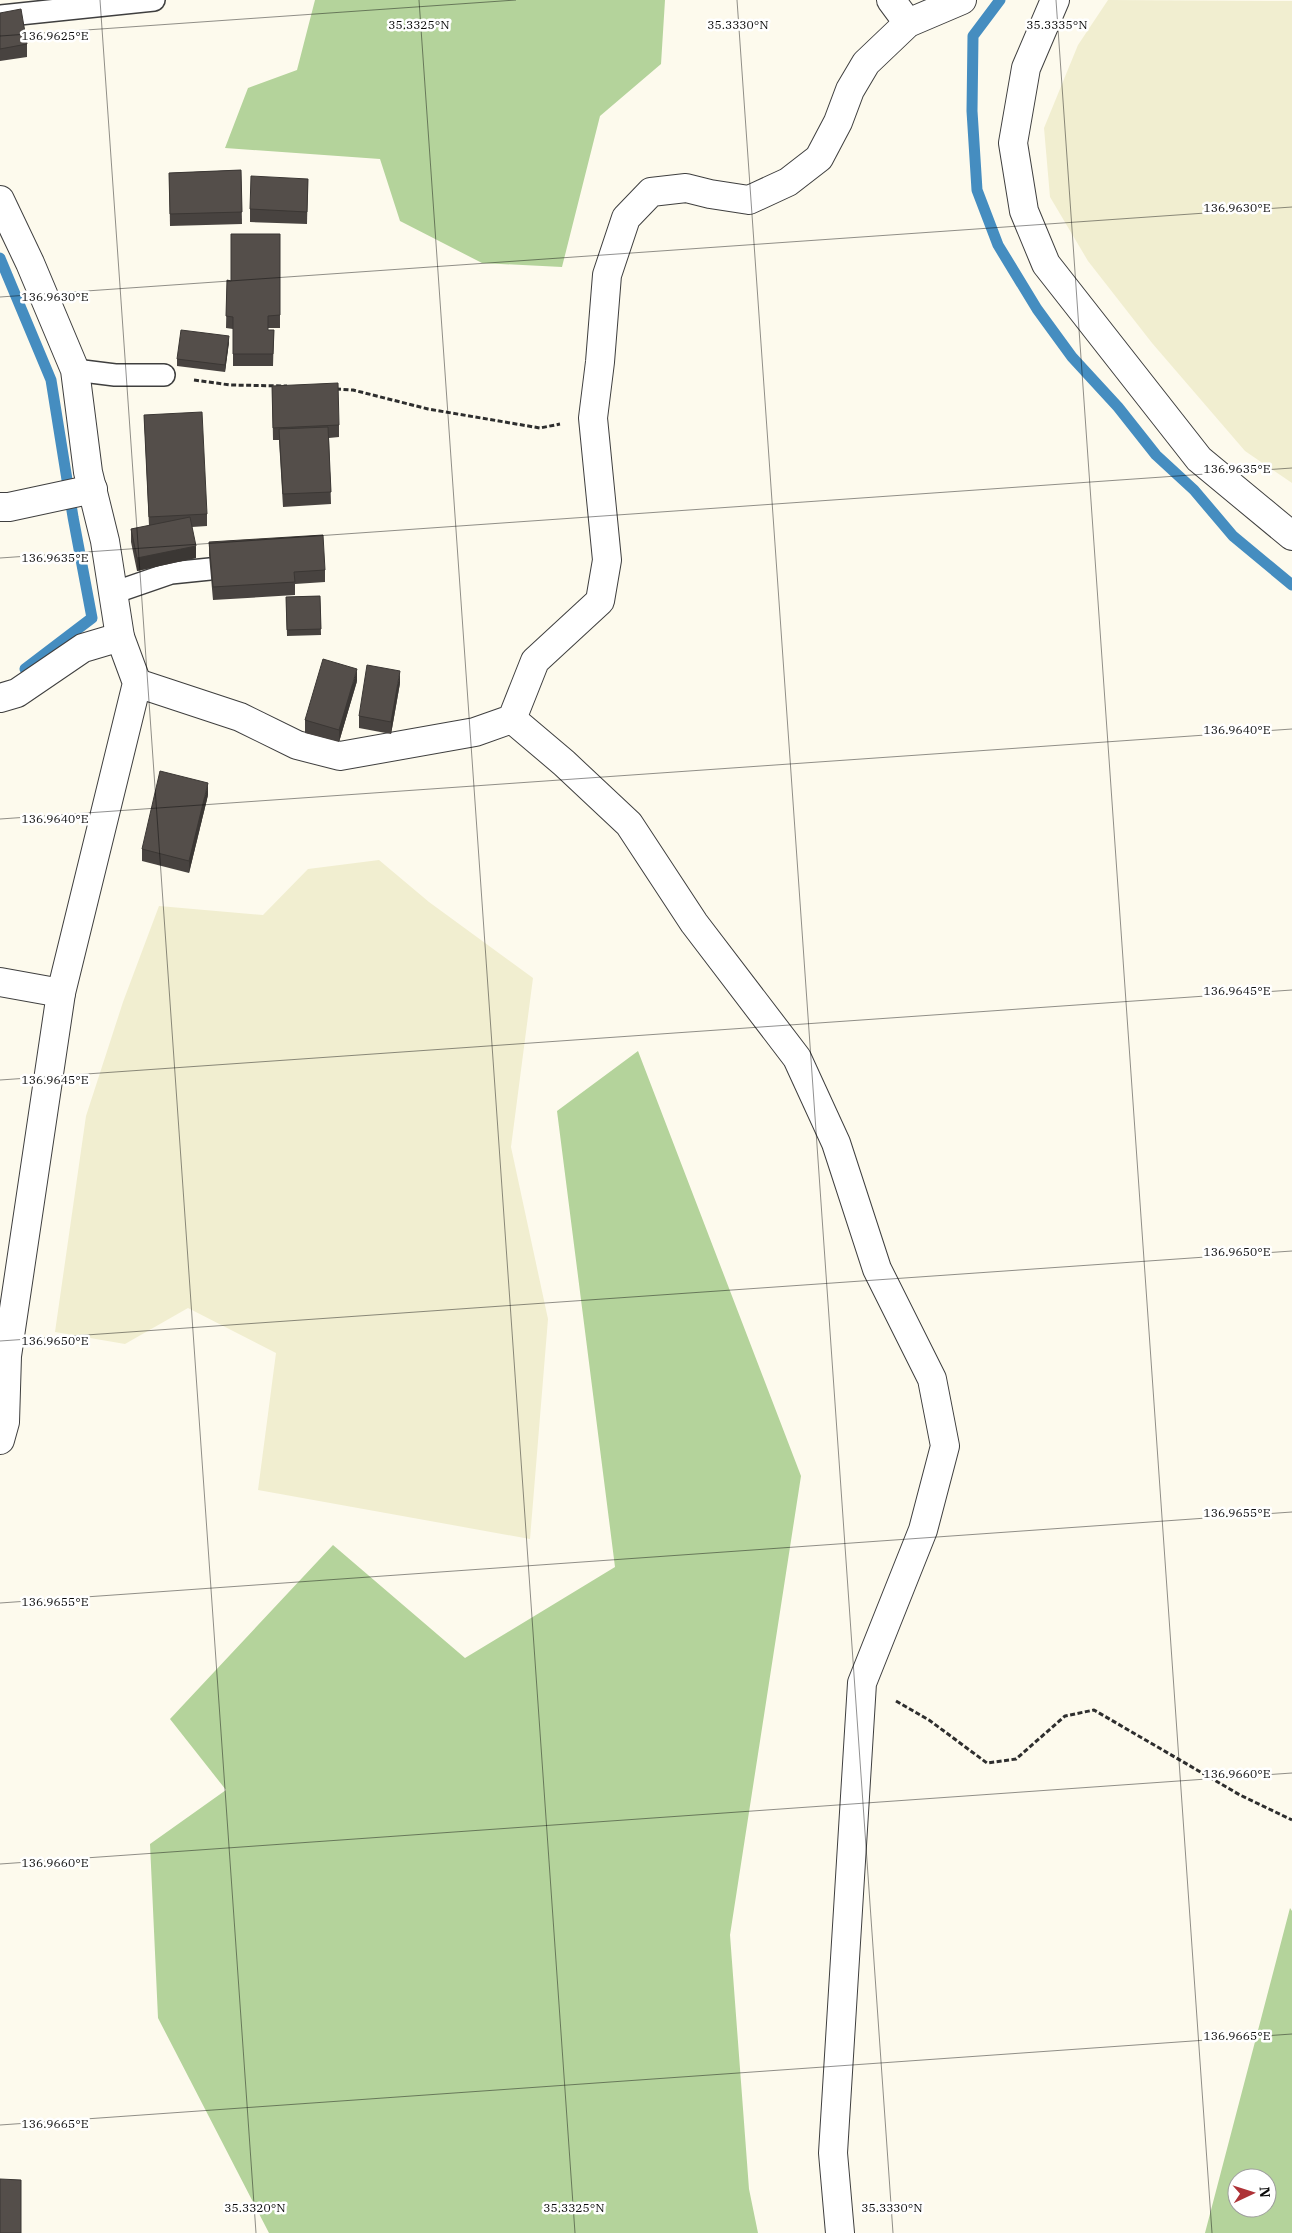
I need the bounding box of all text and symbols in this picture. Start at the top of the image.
text: 35.3325°N [388,17,450,32]
text: 35.3330°N [707,17,769,32]
text: 35.3335°N [1026,17,1088,32]
text: 136.9625°E [22,28,88,43]
text: 136.9630°E [1204,200,1270,215]
text: 136.9630°E [22,289,88,304]
text: 136.9635°E [1204,461,1270,476]
text: 136.9635°E [22,550,88,565]
text: 136.9640°E [1204,722,1270,737]
text: 136.9640°E [22,811,88,826]
text: 136.9645°E [1204,983,1270,998]
text: 136.9645°E [22,1072,88,1087]
text: 136.9650°E [1204,1244,1270,1259]
text: 136.9650°E [22,1333,88,1348]
text: 136.9655°E [1204,1505,1270,1520]
text: 136.9655°E [22,1594,88,1609]
text: 136.9660°E [1204,1766,1270,1781]
text: 136.9660°E [22,1855,88,1870]
text: 136.9665°E [1204,2028,1270,2043]
text: 136.9665°E [22,2116,88,2131]
north arrow [1227,2168,1277,2218]
text: N [1256,2186,1274,2198]
text: 35.3320°N [224,2200,286,2215]
text: 35.3325°N [543,2200,605,2215]
text: 35.3330°N [861,2200,923,2215]

